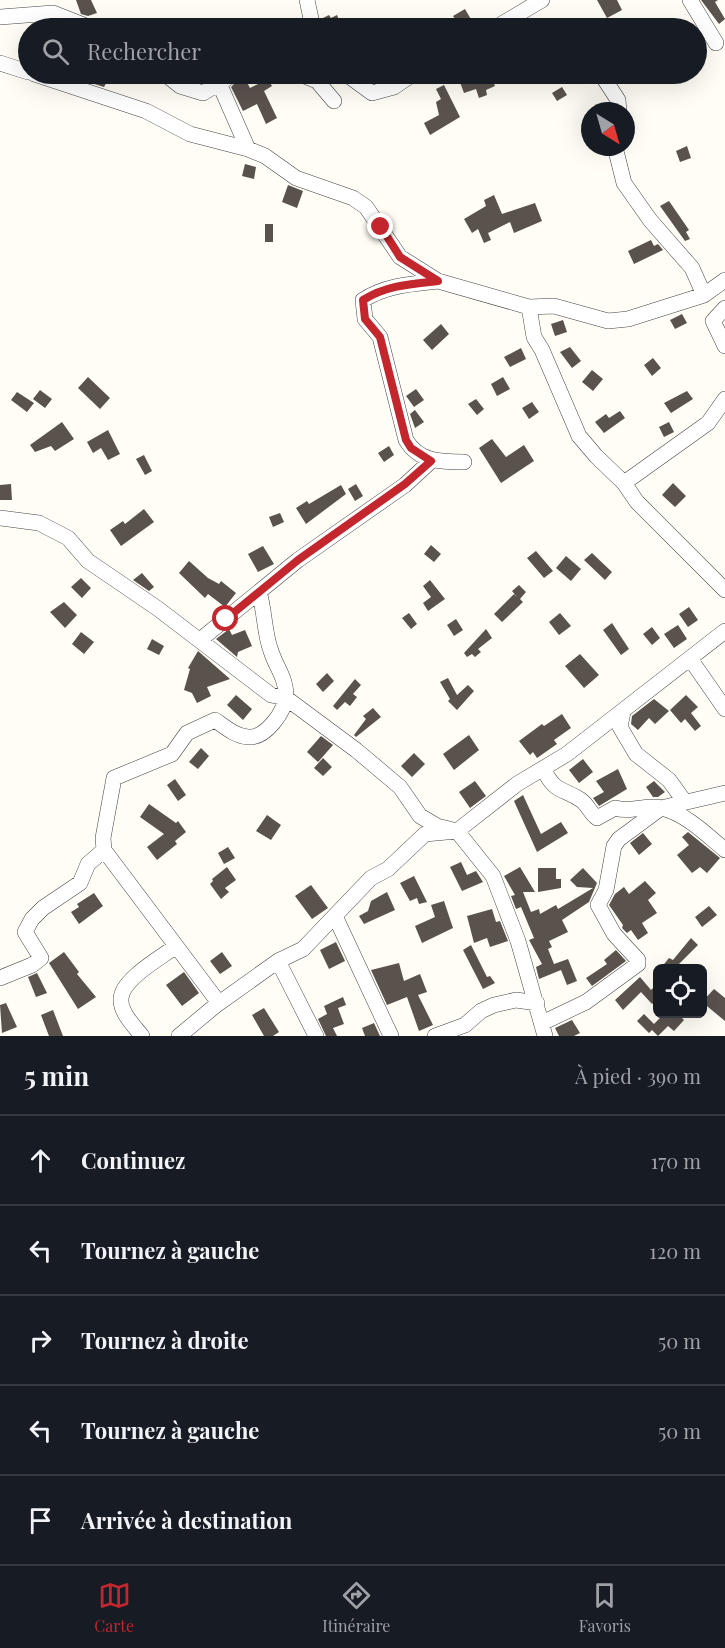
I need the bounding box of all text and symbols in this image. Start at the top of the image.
search box [18,18,707,84]
icon: search [39,35,72,68]
text: Rechercher [87,36,201,66]
north arrow [581,102,635,156]
route end [367,213,393,239]
route start [212,605,238,631]
map controls [653,964,707,1018]
button: locate [653,964,707,1018]
text: 5 min [24,1058,89,1093]
text: À pied · 390 m [575,1062,701,1089]
icon: ahead [24,1144,57,1177]
text: Continuez [81,1145,185,1175]
text: 170 m [651,1147,701,1174]
icon: left [24,1234,57,1267]
text: Tournez à gauche [81,1235,259,1265]
text: 120 m [649,1237,701,1264]
icon: right [24,1324,57,1357]
text: Tournez à droite [81,1325,249,1355]
text: 50 m [658,1327,701,1354]
icon: left [24,1414,57,1447]
text: Tournez à gauche [81,1415,259,1445]
text: 50 m [658,1417,701,1444]
icon: arrive [24,1504,57,1537]
text: Arrivée à destination [81,1505,292,1535]
tab: Carte [94,1579,134,1636]
tab: Itinéraire [322,1579,390,1636]
tab: Favoris [579,1579,631,1636]

